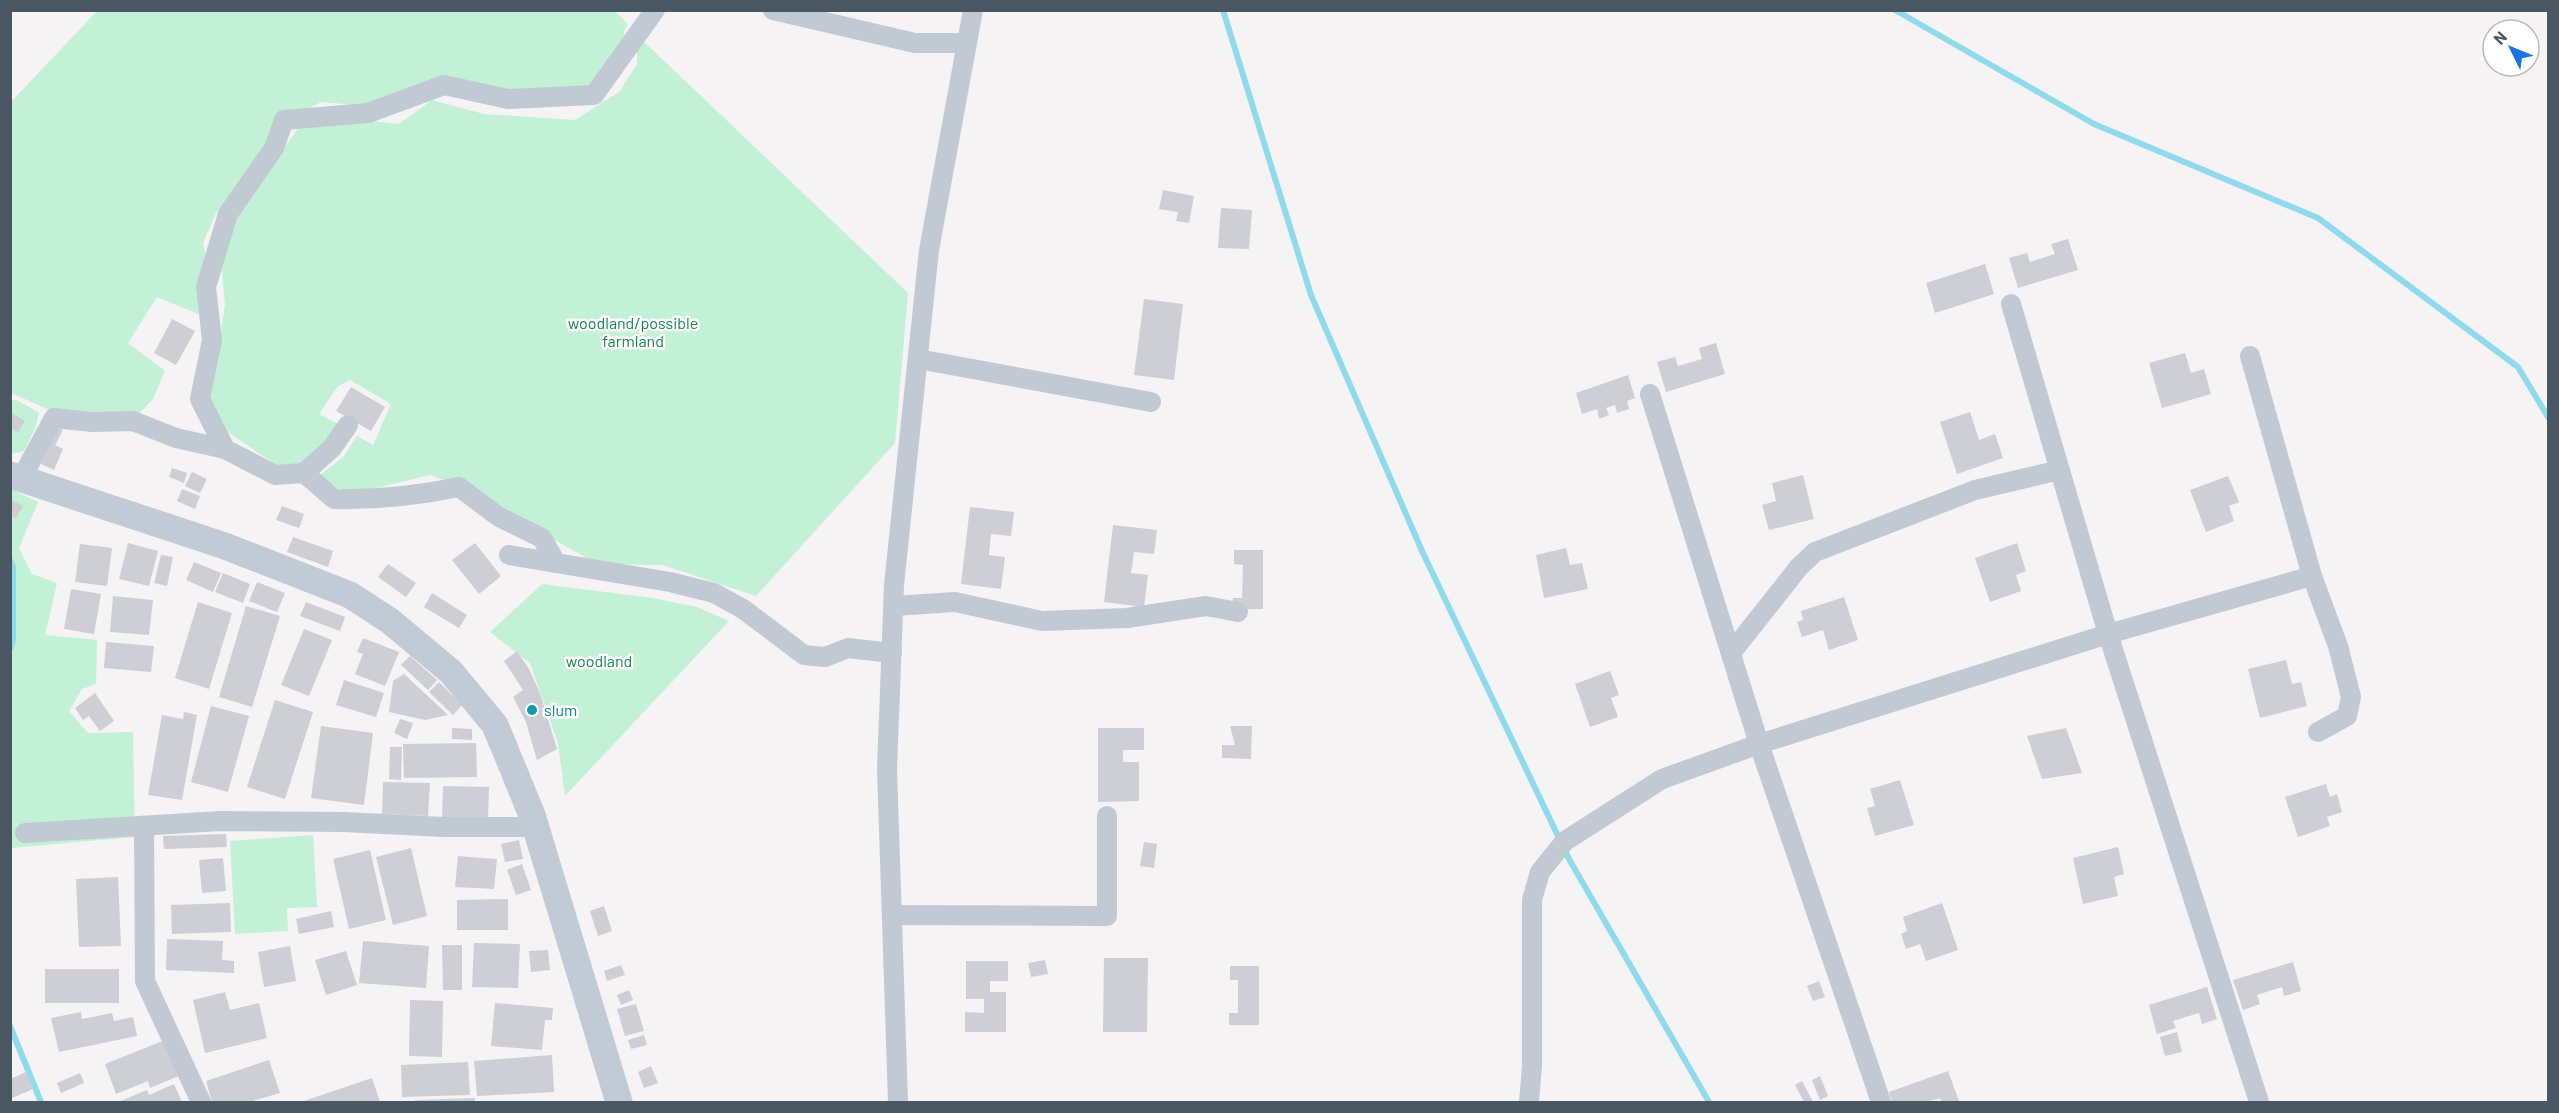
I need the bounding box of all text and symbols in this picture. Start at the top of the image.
north arrow [2481,18,2541,78]
text: N [2489,27,2510,48]
park label: woodland/possible farmland [568,313,698,350]
park label: woodland [566,651,632,670]
place label: slum [544,700,577,719]
marker: slum [525,703,539,717]

